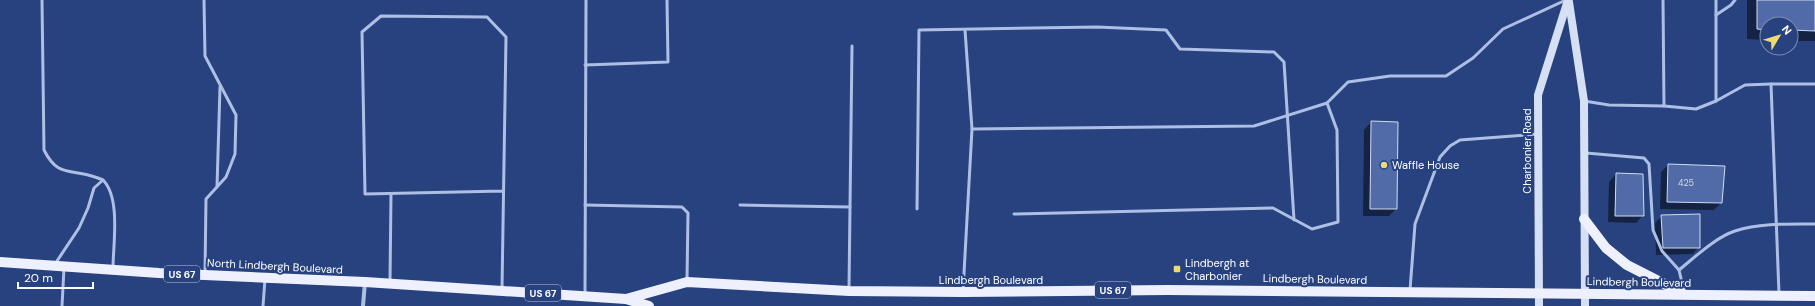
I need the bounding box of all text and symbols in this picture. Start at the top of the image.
north arrow [1759,16,1799,56]
text: N [1779,22,1795,37]
street label: Charbonier Road [1520,108,1534,194]
place label: Waffle House [1392,158,1459,172]
marker: Waffle House [1379,160,1389,170]
house number: 425 [1678,177,1694,189]
street label: North Lindbergh Boulevard [207,255,343,277]
place label: Lindbergh at Charbonier [1185,256,1249,283]
scale bar [18,264,93,290]
marker: Lindbergh at Charbonier [1172,264,1182,274]
road number: US 67 [164,266,200,282]
text: 20 m [24,270,53,286]
street label: Lindbergh Boulevard [1263,271,1367,287]
street label: Lindbergh Boulevard [939,273,1043,287]
street label: Lindbergh Boulevard [1587,274,1691,290]
road number: US 67 [1095,282,1131,298]
road number: US 67 [525,285,561,301]

